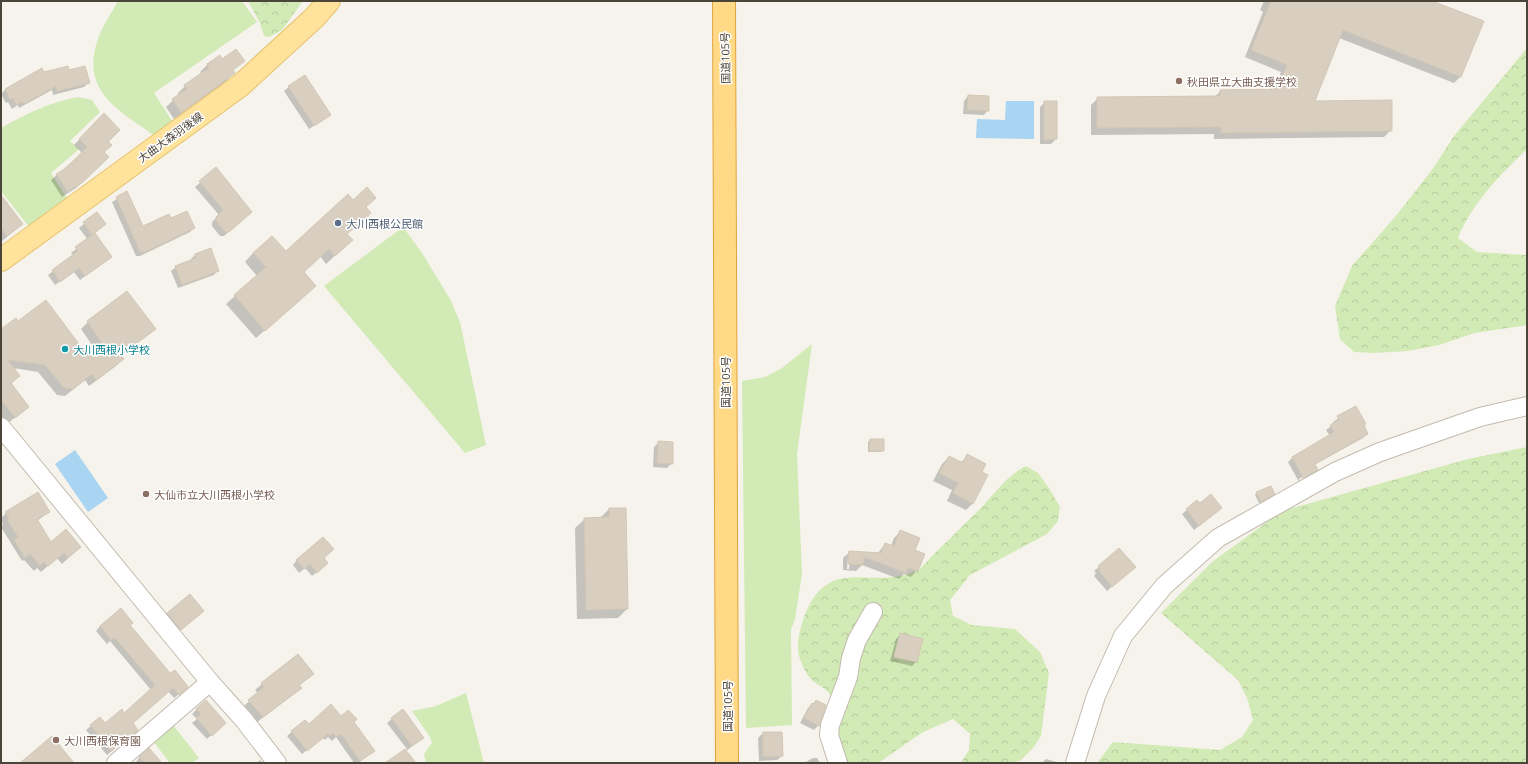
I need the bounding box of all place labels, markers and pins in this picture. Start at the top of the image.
place label: 秋田県立大曲支援学校 [1187,74,1297,89]
marker: 秋田県立大曲支援学校 [1174,76,1184,86]
place label: 大川西根公民館 [346,216,423,231]
marker: 大川西根公民館 [333,218,343,228]
place label: 大川西根小学校 [73,342,150,357]
marker: 大川西根小学校 [60,344,70,354]
place label: 大仙市立大川西根小学校 [154,487,275,502]
marker: 大仙市立大川西根小学校 [141,489,151,499]
place label: 大川西根保育園 [64,733,141,748]
marker: 大川西根保育園 [51,735,61,745]

